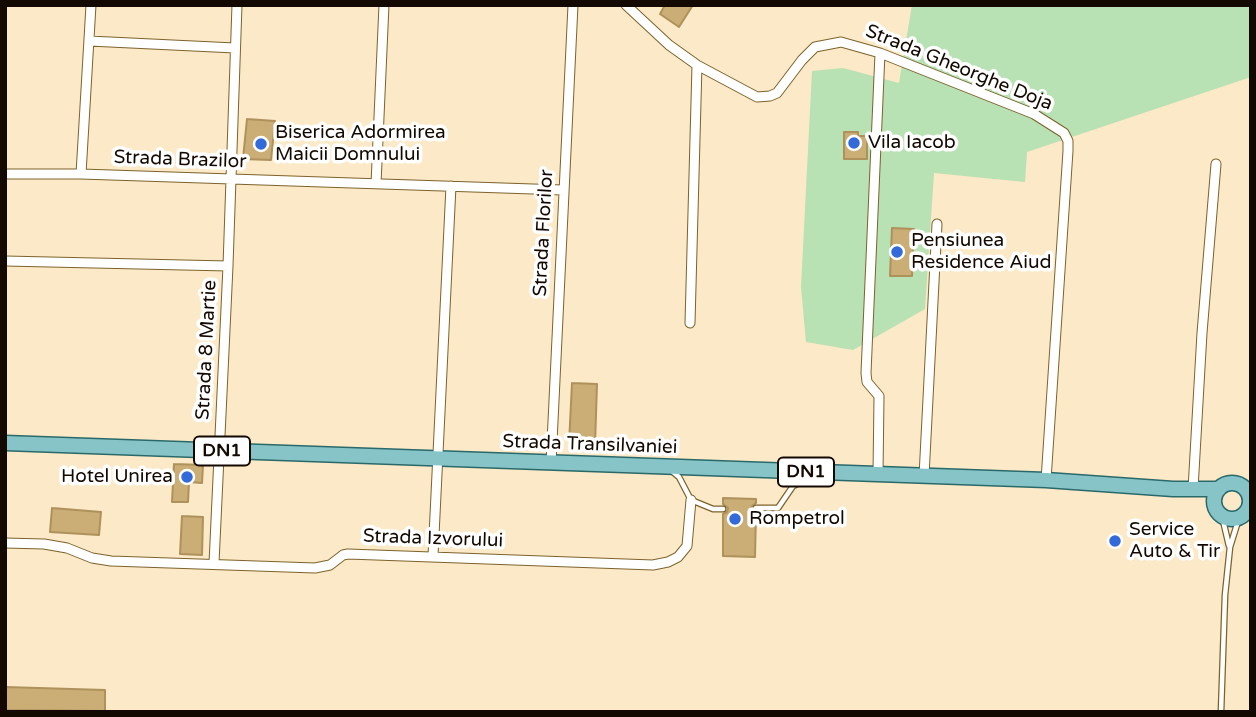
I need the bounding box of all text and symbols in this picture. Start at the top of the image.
street label: Strada Gheorghe Doja [862,20,1056,116]
place label: Biserica Adormirea Maicii Domnului [275,122,446,166]
place label: Vila Iacob [868,132,956,154]
marker: Vila Iacob [846,135,862,151]
marker: Biserica Adormirea Maicii Domnului [253,136,269,152]
street label: Strada Brazilor [113,146,247,174]
street label: Strada Florilor [529,169,559,297]
place label: Pensiunea Residence Aiud [911,230,1052,274]
marker: Pensiunea Residence Aiud [889,244,905,260]
street label: Strada 8 Martie [192,279,222,421]
street label: Strada Transilvaniei [502,431,678,459]
road number: DN1 [194,436,250,466]
road number: DN1 [778,458,834,486]
place label: Hotel Unirea [61,466,173,488]
marker: Hotel Unirea [179,469,195,485]
place label: Rompetrol [749,508,845,530]
marker: Rompetrol [727,511,743,527]
place label: Service Auto & Tir [1129,519,1220,563]
street label: Strada Izvorului [362,525,504,553]
marker: Service Auto & Tir [1107,533,1123,549]

